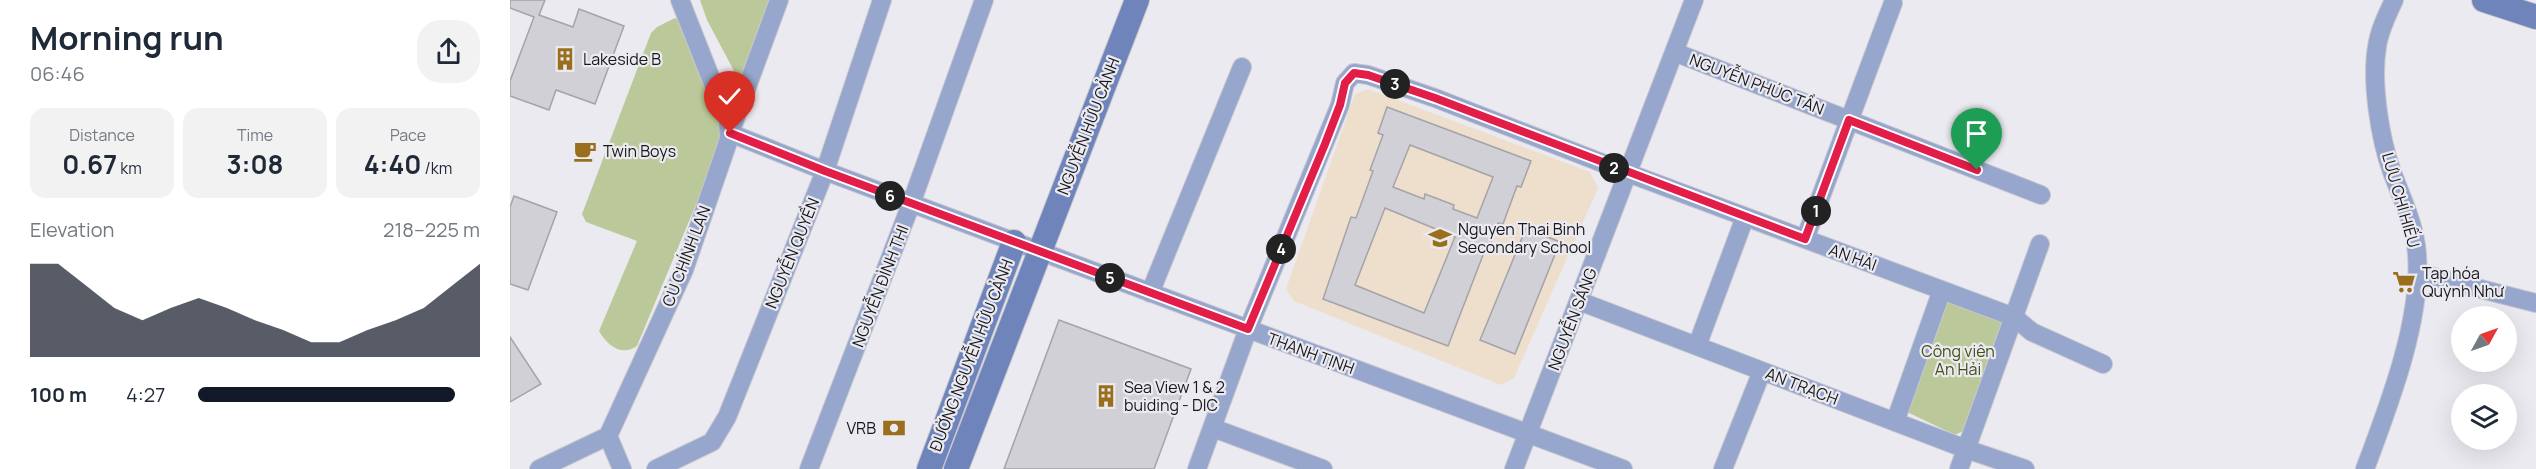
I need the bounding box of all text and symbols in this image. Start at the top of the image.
text: Morning run [30,15,224,60]
button: share [417,20,480,83]
building icon: Lakeside B [552,46,578,72]
street label: NGUYỄN PHÚC TẦN [1687,47,1828,120]
place label: Lakeside B [583,48,661,70]
street label: NGUYỄN HỮU CẢNH [1051,54,1124,198]
text: 06:46 [30,60,85,87]
pin: 3 [1380,69,1410,99]
pin [704,71,755,133]
text: 3 [1390,73,1400,95]
icon: check [713,80,746,113]
pin [1951,108,2002,170]
icon: arrive [1960,117,1993,150]
text: Distance [69,124,135,146]
text: Time [237,124,273,146]
text: Pace [390,124,426,146]
cafe icon: Twin Boys [572,138,598,164]
place label: Twin Boys [603,140,676,162]
text: 0.67 [62,146,117,182]
text: 3:08 [226,146,284,182]
text: 4:40 [364,146,421,182]
street label: LƯU CHÍ HIẾU [2377,149,2426,250]
pin: 2 [1599,153,1629,183]
text: km [117,157,142,179]
text: /km [421,157,452,179]
text: 2 [1609,157,1619,179]
pin: 6 [875,181,905,211]
text: 6 [885,185,895,207]
street label: NGUYỄN QUYỀN [759,194,824,312]
pin: 1 [1801,196,1831,226]
text: 1 [1812,200,1820,222]
street label: CÙ CHÍNH LAN [657,202,715,310]
text: Elevation [30,216,114,243]
text: 218–225 m [383,216,480,243]
place label: Nguyen Thai Binh Secondary School [1458,218,1591,258]
street label: NGUYỄN ĐÌNH THI [846,221,913,350]
school or university icon: Nguyen Thai Binh Secondary School [1427,225,1453,251]
pin: 4 [1266,234,1296,264]
text: 4 [1276,238,1286,260]
street label: AN HẢI [1826,238,1880,276]
street label: ĐƯỜNG NGUYỄN HỮU CẢNH [923,255,1018,454]
place label: Tạp hóa Quỳnh Như [2422,262,2504,302]
pin: 5 [1095,263,1125,293]
street label: NGUYỄN SÁNG [1541,264,1602,373]
text: 5 [1105,267,1115,289]
supermarket icon: Tạp hóa Quỳnh Như [2391,269,2417,295]
north arrow [2451,306,2517,372]
map controls [2451,306,2517,450]
street label: THANH TỊNH [1265,327,1357,379]
park label: Công viên An Hải [1921,340,1995,380]
street label: AN TRẠCH [1763,362,1841,410]
place label: Sea View 1 & 2 buiding - DIC [1124,376,1225,416]
text: 100 m [30,381,87,408]
text: 4:27 [126,381,165,408]
building icon: Sea View 1 & 2 buiding - DIC [1093,383,1119,409]
button: layers [2451,384,2517,450]
bank icon: VRB [881,415,907,441]
place label: VRB [846,417,876,439]

